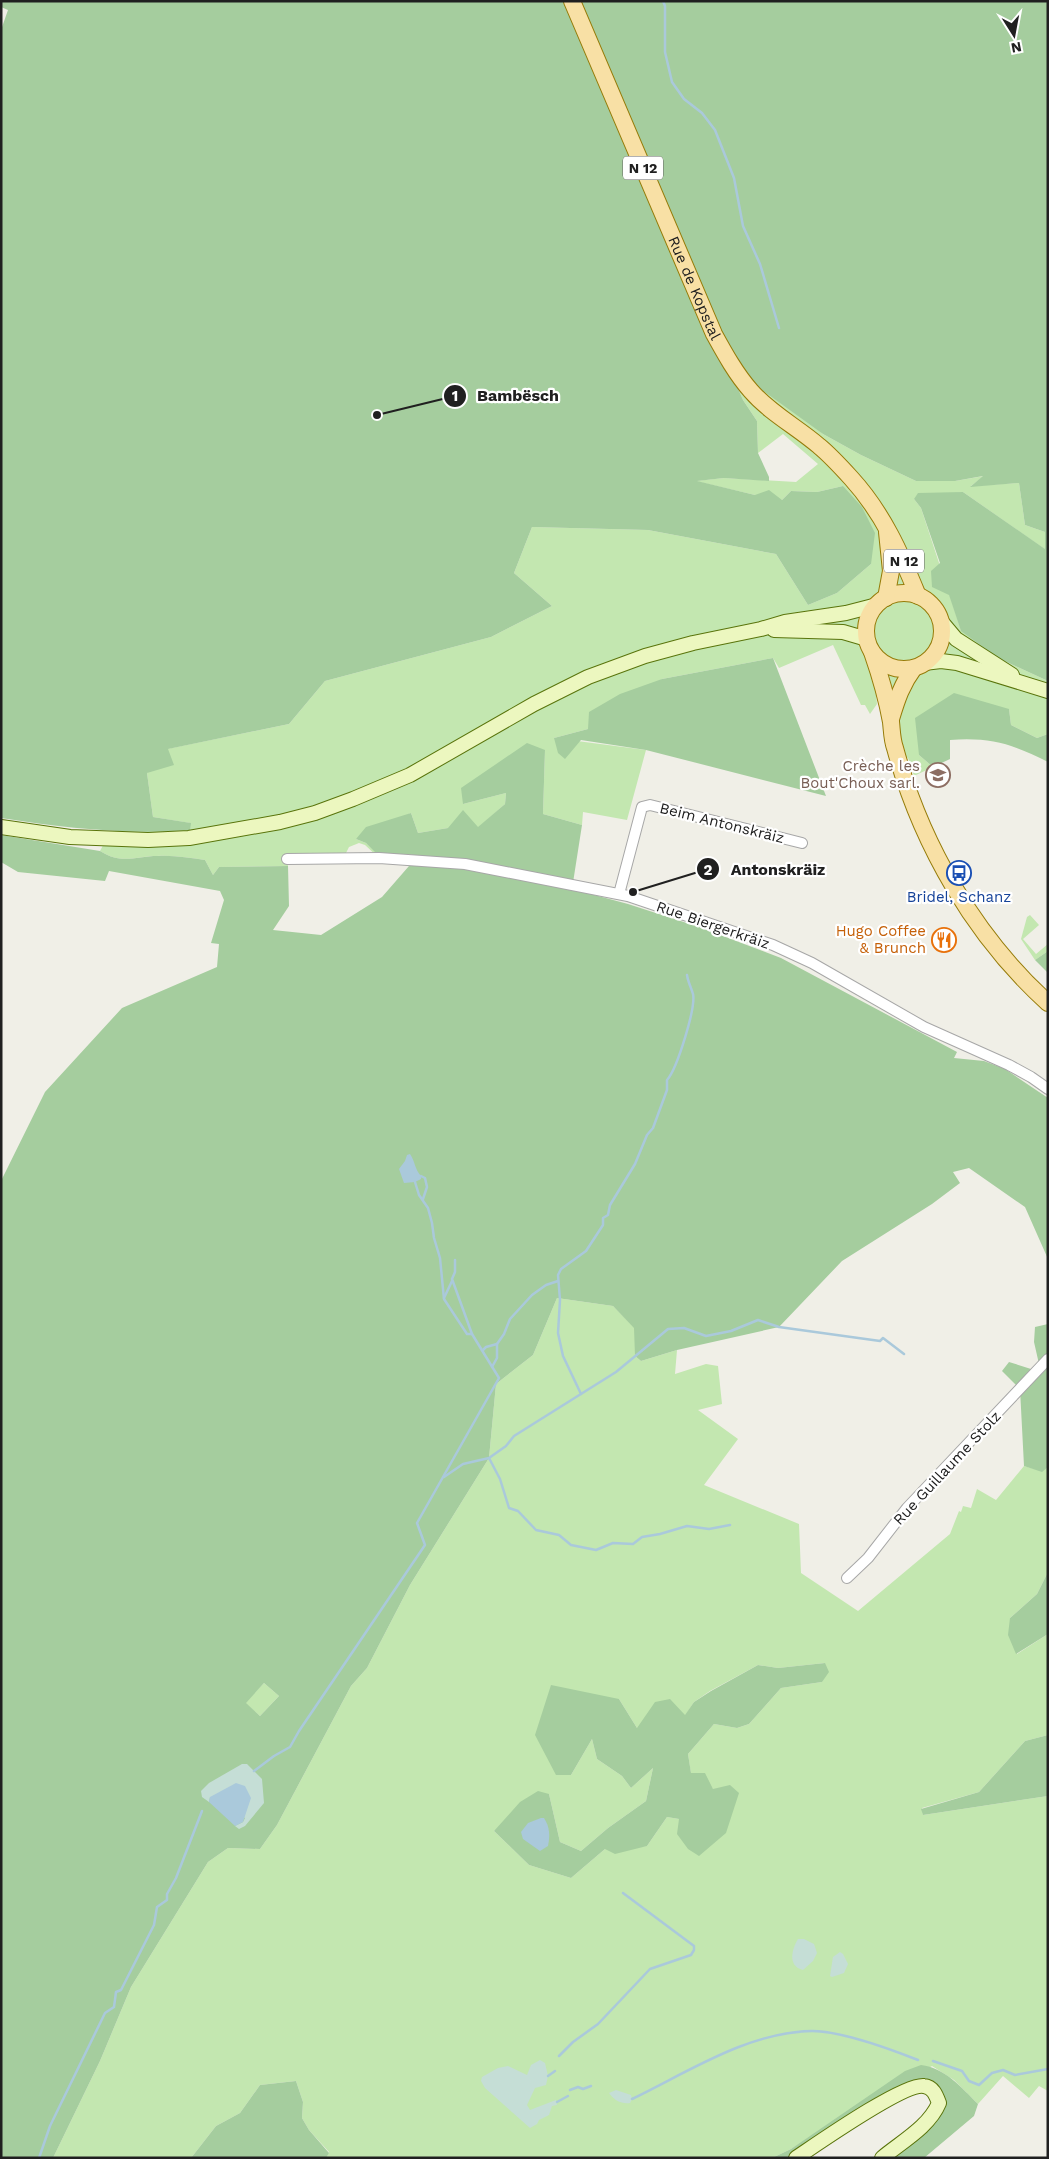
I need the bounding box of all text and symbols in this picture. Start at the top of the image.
north arrow [989,10,1039,60]
text: N [1010,39,1023,57]
road number: N 12 [623,156,663,180]
street label: Rue de Kopstal [664,233,725,344]
callout: Bambësch [442,380,569,411]
text: Bambësch [477,386,559,405]
text: 1 [452,387,458,405]
road number: N 12 [884,550,924,572]
place label: Crèche les Bout'Choux sarl. [800,757,920,792]
school or university icon: Crèche les Bout'Choux sarl. [925,762,951,788]
street label: Beim Antonskräiz [658,799,786,847]
callout: Antonskräiz [696,854,835,885]
text: Antonskräiz [731,860,825,879]
bus stop icon: Bridel, Schanz [946,860,972,886]
text: 2 [704,861,713,879]
place label: Bridel, Schanz [907,888,1011,906]
street label: Rue Biergerkräiz [654,897,772,953]
place label: Hugo Coffee & Brunch [836,922,926,957]
restaurant icon: Hugo Coffee & Brunch [931,927,957,953]
street label: Rue Guillaume Stolz [889,1407,1005,1529]

